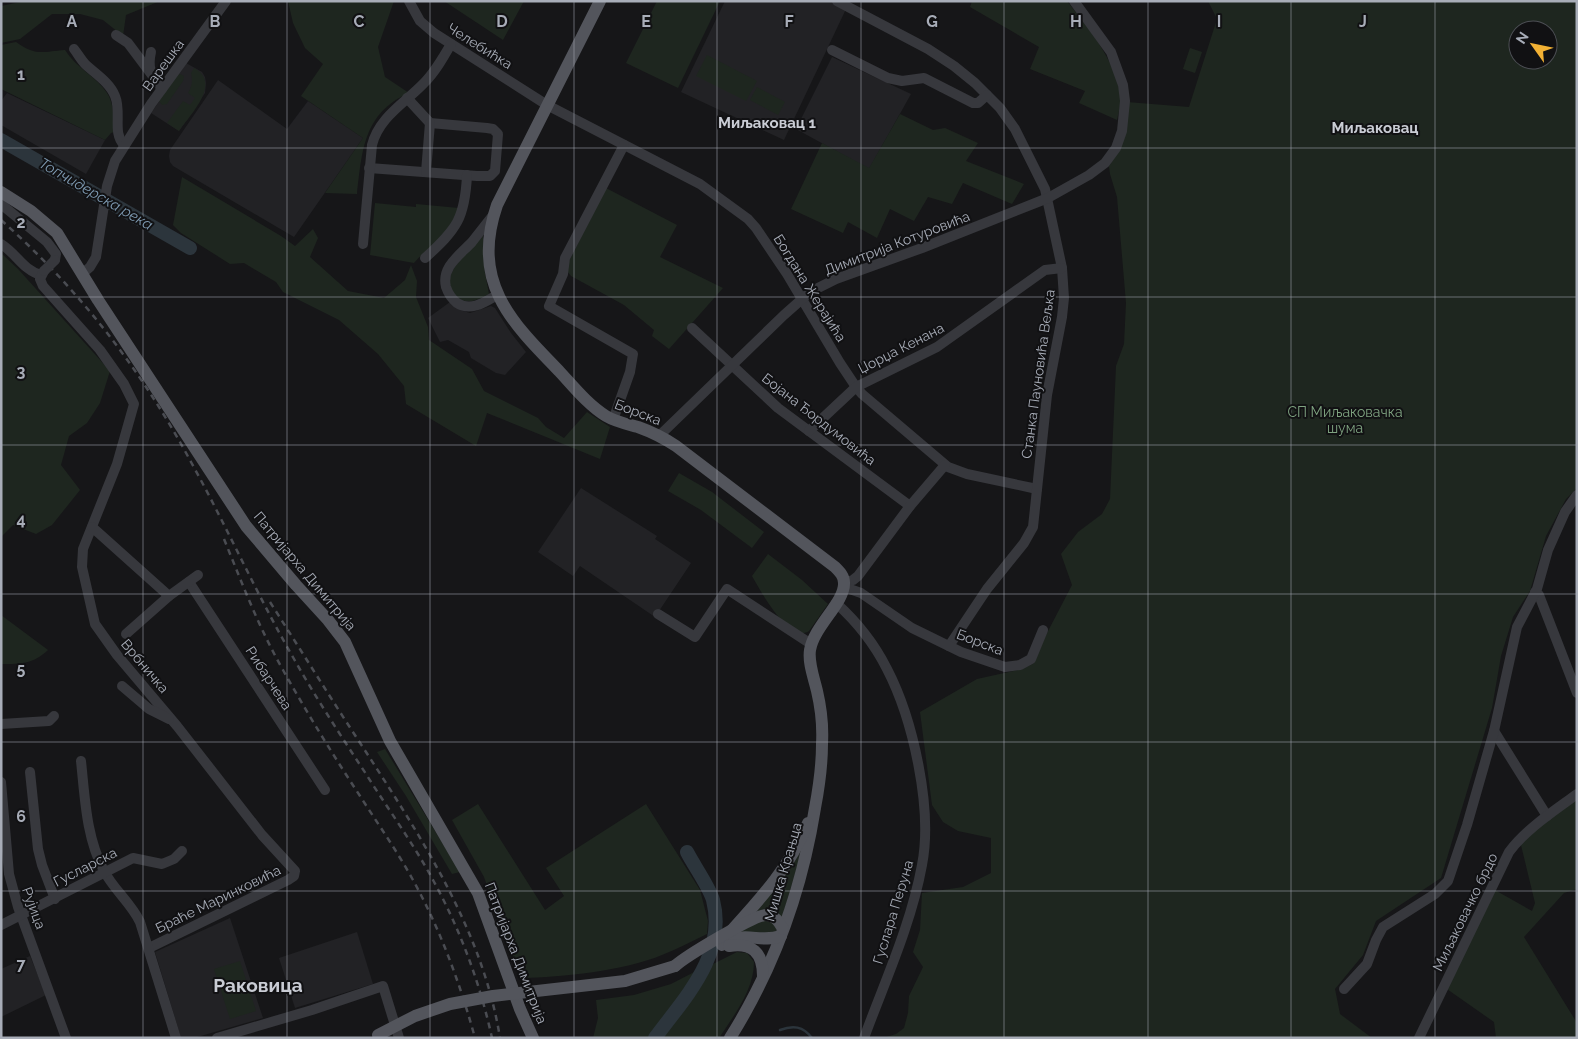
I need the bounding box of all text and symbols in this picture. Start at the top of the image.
text: A [67,12,78,31]
text: B [210,12,221,31]
text: C [354,12,365,31]
text: D [496,12,508,31]
text: E [641,12,651,31]
text: F [784,12,794,31]
text: G [926,12,938,31]
text: H [1070,12,1082,31]
text: I [1217,12,1221,31]
text: J [1359,12,1367,31]
street label: Челебићка [445,20,515,72]
north arrow [1508,20,1558,70]
text: N [1512,29,1532,47]
street label: Варешка [139,36,187,94]
text: 1 [17,65,25,84]
district label: Миљаковац 1 [718,114,817,132]
district label: Миљаковац [1332,119,1418,137]
water label: Топчидерска река [36,154,156,234]
street label: Димитрија Котуровића [822,208,972,278]
text: 2 [16,213,26,232]
street label: Богдана Жерајића [771,231,849,345]
street label: Станка Пауновића Вељка [1018,288,1058,460]
street label: Џорџа Кенана [855,320,947,376]
text: 3 [17,362,26,381]
street label: Бојана Ђордумовића [759,370,879,468]
street label: Борска [612,396,664,428]
park label: СП Миљаковачка шума [1287,404,1403,436]
street label: Патријарха Димитрија [251,508,359,634]
text: 4 [16,510,26,529]
street label: Борска [954,626,1006,658]
street label: Врбничка [118,636,172,696]
street label: Рибарчева [243,643,295,713]
text: 5 [17,659,26,678]
text: 6 [16,807,26,826]
street label: Мишка Крањца [761,821,805,923]
street label: Гусларска [51,844,119,890]
street label: Миљаковачко брдо [1429,850,1501,974]
street label: Гуслара Перуна [870,858,916,966]
street label: Браће Маринковића [153,862,283,936]
street label: Патријарха Димитрија [482,880,550,1026]
street label: Рујица [19,885,49,931]
text: 7 [17,955,26,974]
district label: Раковица [213,974,303,996]

